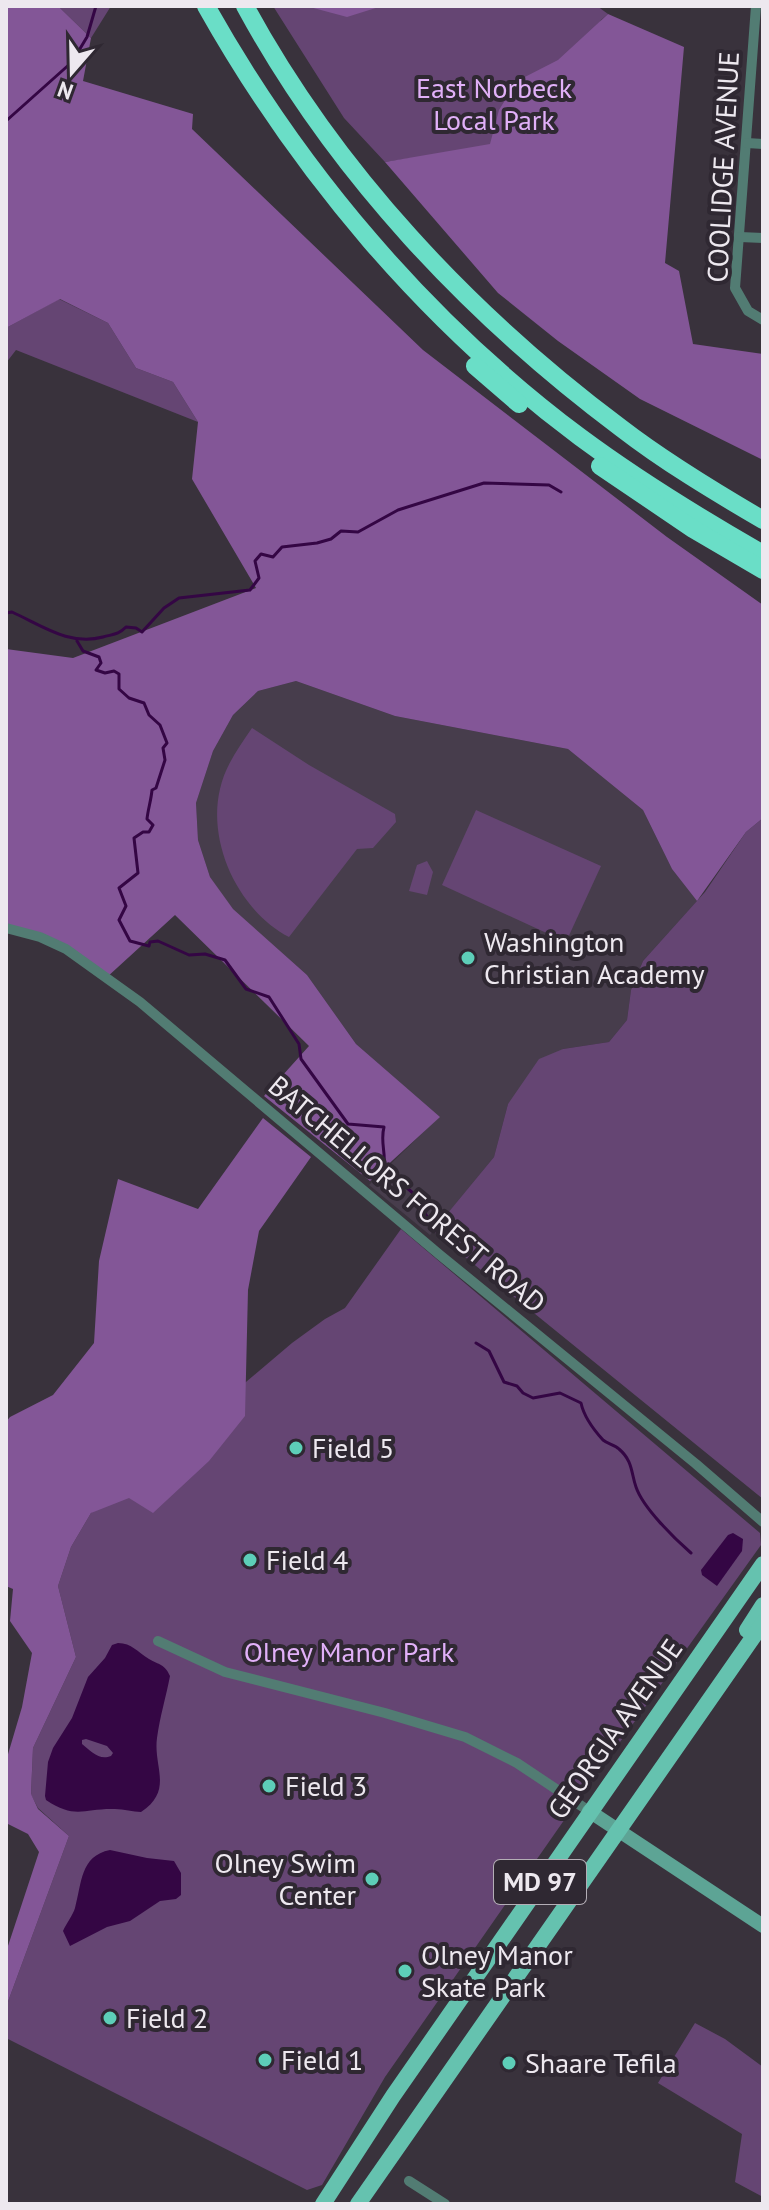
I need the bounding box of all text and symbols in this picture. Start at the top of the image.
north arrow [32,32,112,112]
street label: COOLIDGE AVENUE [698,50,747,283]
park label: East Norbeck Local Park [416,69,573,138]
text: N [54,75,77,106]
place label: Washington Christian Academy [484,923,705,992]
marker: Washington Christian Academy [459,949,477,967]
street label: BATCHELLORS FOREST ROAD [261,1067,554,1321]
place label: Field 5 [312,1429,394,1466]
marker: Field 5 [287,1439,305,1457]
place label: Field 4 [266,1541,348,1578]
marker: Field 4 [241,1551,259,1569]
street label: GEORGIA AVENUE [539,1631,691,1826]
park label: Olney Manor Park [244,1633,455,1670]
place label: Field 3 [285,1767,367,1804]
marker: Field 3 [260,1777,278,1795]
place label: Olney Swim Center [215,1844,356,1913]
road number: MD 97 [494,1860,586,1904]
marker: Olney Swim Center [363,1870,381,1888]
place label: Olney Manor Skate Park [421,1936,573,2005]
marker: Olney Manor Skate Park [396,1962,414,1980]
place label: Field 2 [126,1999,208,2036]
marker: Field 2 [101,2009,119,2027]
place label: Field 1 [281,2041,363,2078]
place label: Shaare Tefila [525,2044,677,2081]
marker: Field 1 [256,2051,274,2069]
marker: Shaare Tefila [500,2054,518,2072]

